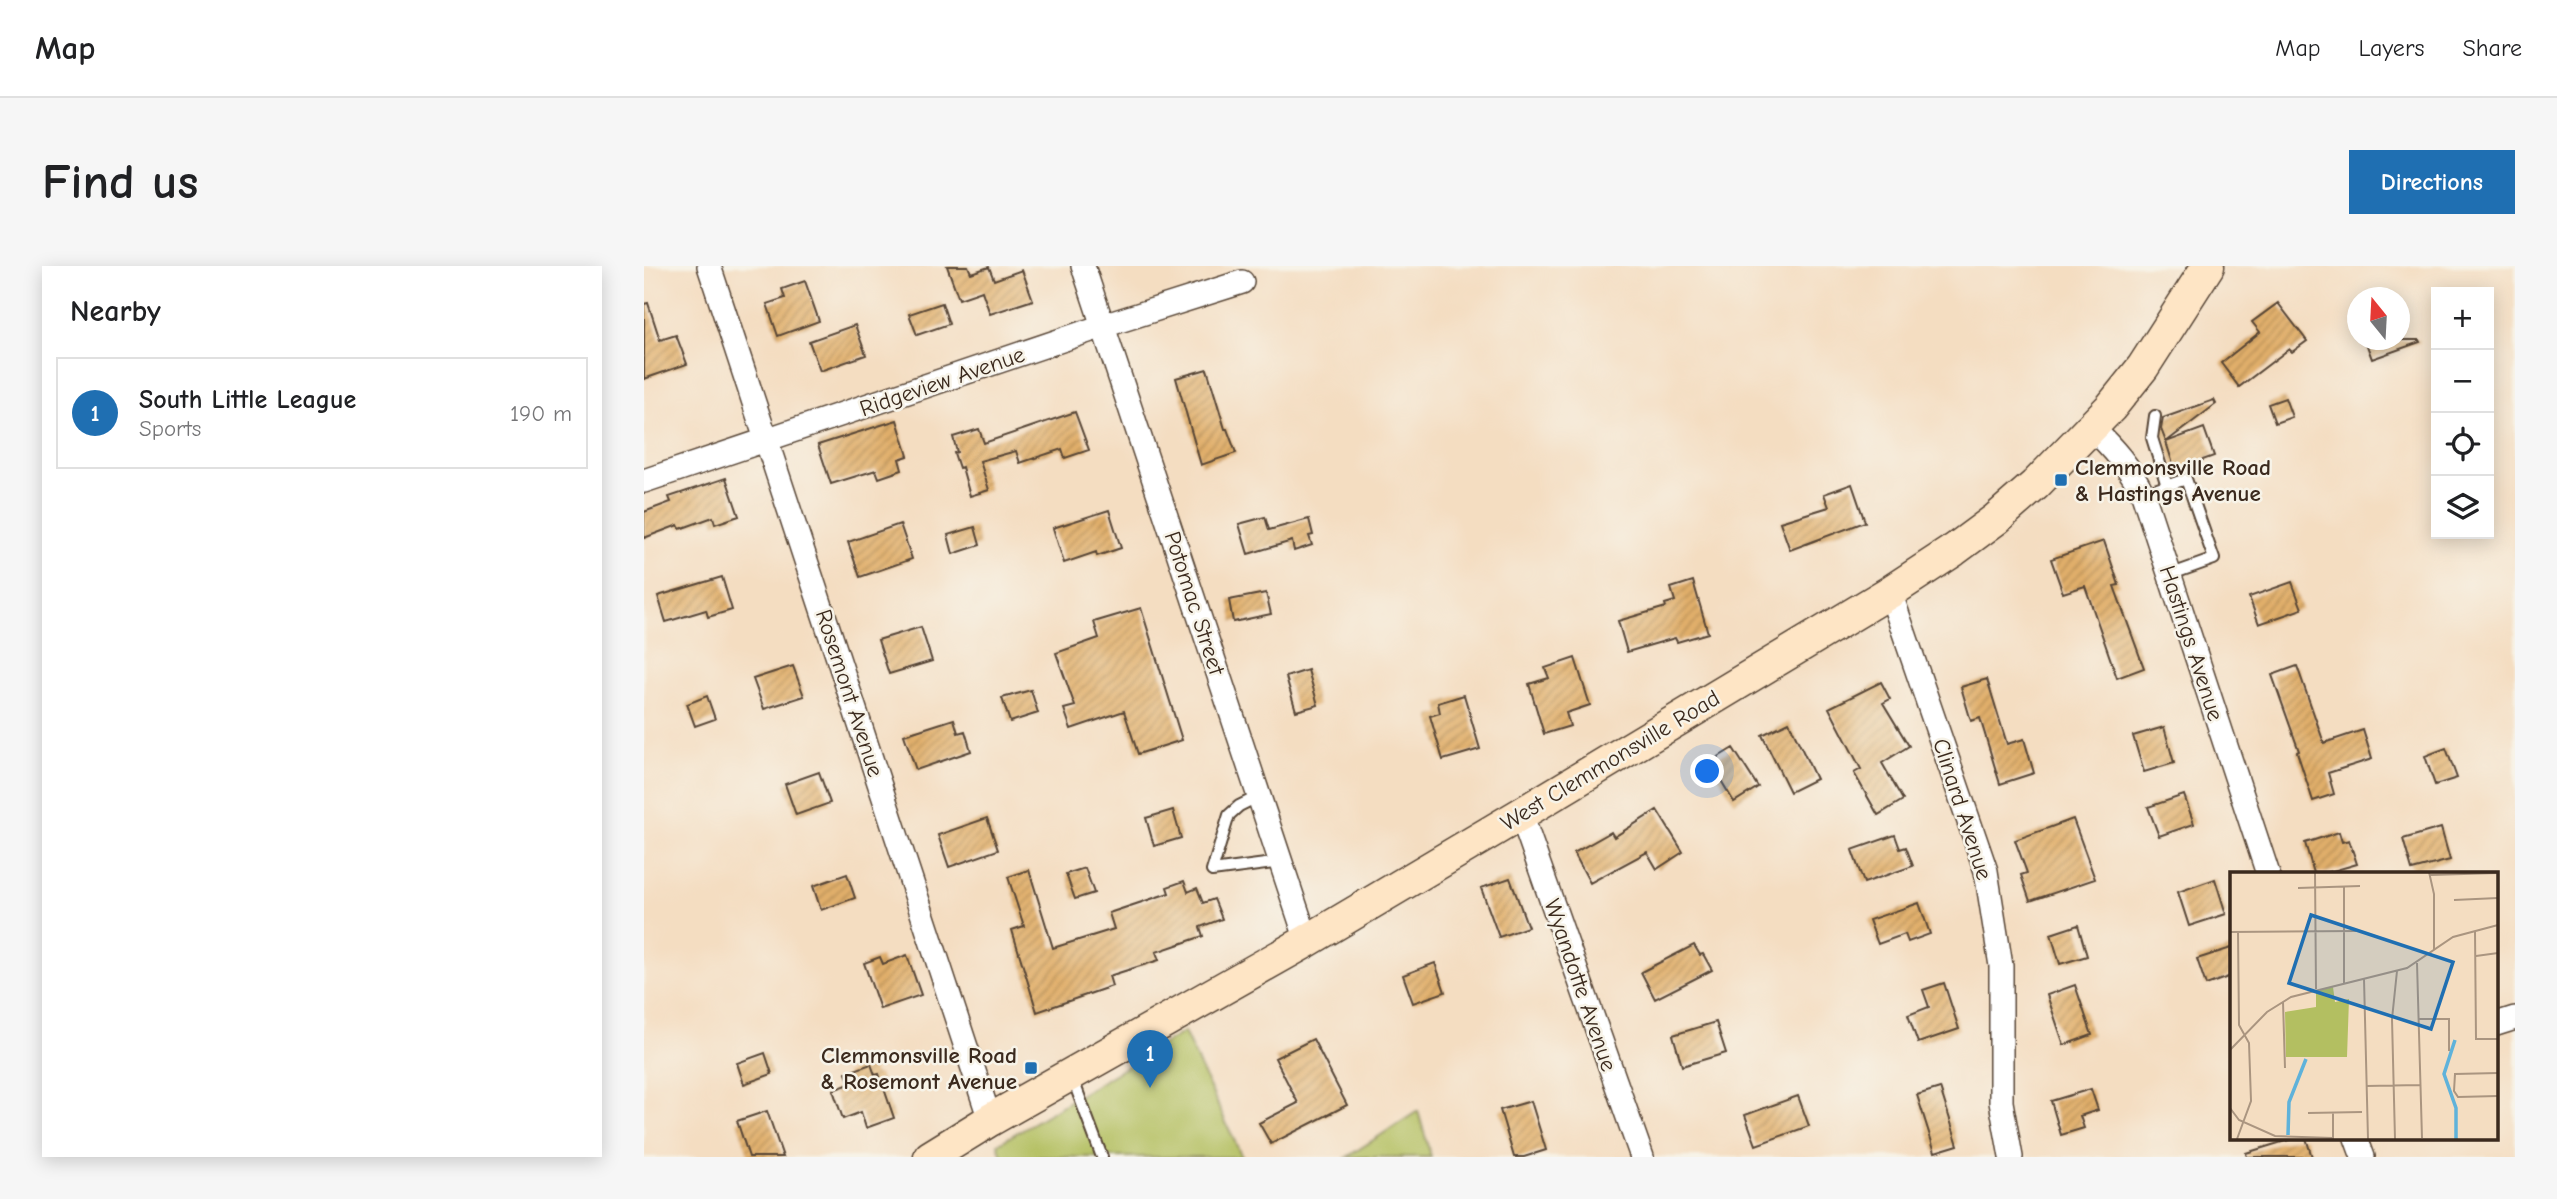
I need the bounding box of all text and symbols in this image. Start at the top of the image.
text: Map [35,29,96,67]
text: Map [2275,34,2321,62]
text: Layers [2359,34,2424,62]
text: Share [2462,34,2522,62]
button: Directions [2349,150,2515,214]
text: Find us [42,154,198,210]
north arrow [2347,287,2410,350]
map controls [2431,287,2494,539]
button: + [2431,287,2494,350]
text: Nearby [70,294,161,329]
street label: Ridgeview Avenue [856,341,1028,422]
button: − [2431,350,2494,413]
text: South Little League [139,385,356,415]
text: 1 [90,400,100,427]
text: 190 m [510,400,572,427]
button: locate [2431,413,2494,476]
text: Sports [139,415,201,442]
place label: Clemmonsville Road & Hastings Avenue [2075,454,2271,507]
marker: Clemmonsville Road & Hastings Avenue [2053,472,2069,488]
button: layers [2431,476,2494,539]
street label: Potomac Street [1159,528,1231,680]
street label: Hastings Avenue [2154,562,2229,724]
street label: Rosemont Avenue [810,606,889,780]
street label: West Clemmonsville Road [1496,684,1725,837]
street label: Clinard Avenue [1927,735,1998,883]
your location [1690,754,1724,788]
inset map [2230,872,2498,1140]
street label: Wyandotte Avenue [1538,896,1623,1075]
pin: 1 [1127,1030,1173,1088]
place label: Clemmonsville Road & Rosemont Avenue [821,1042,1017,1095]
marker: Clemmonsville Road & Rosemont Avenue [1023,1060,1039,1076]

